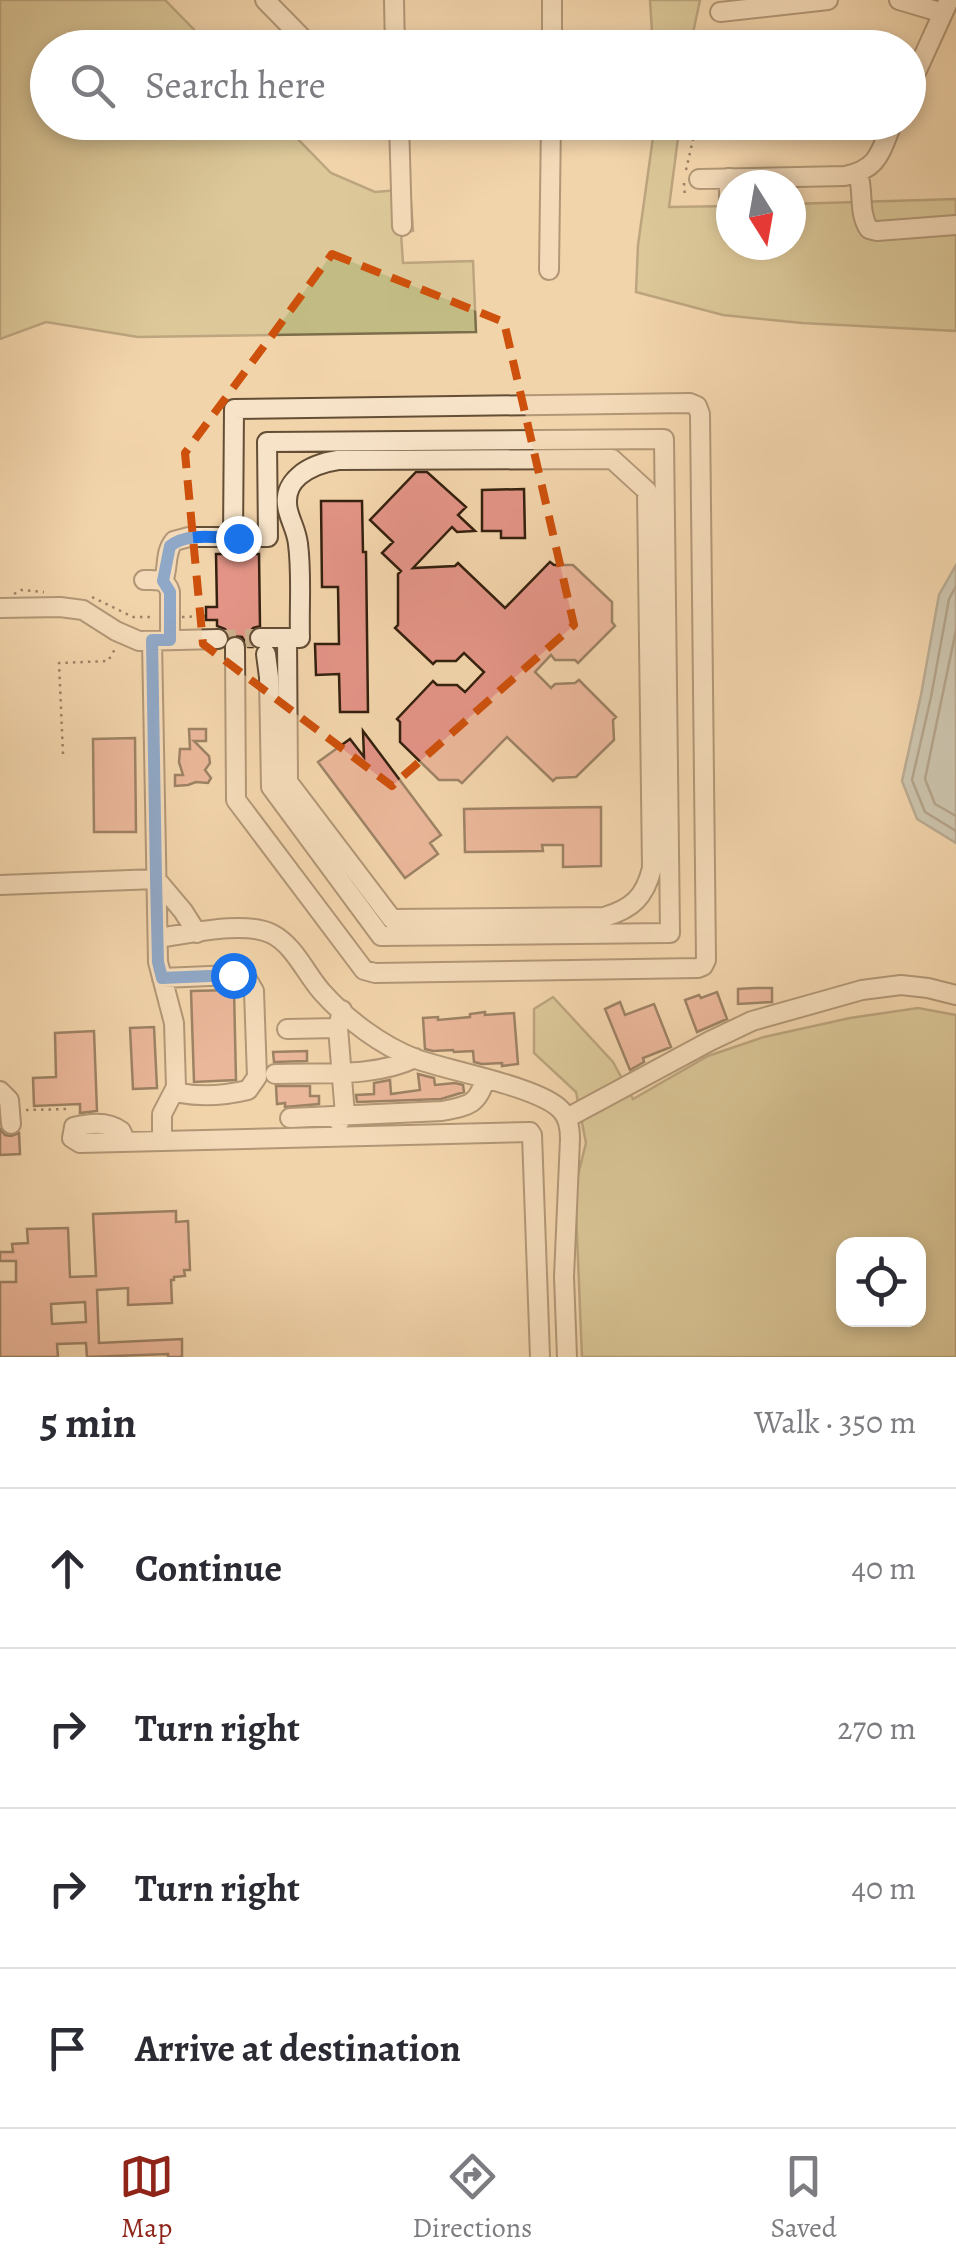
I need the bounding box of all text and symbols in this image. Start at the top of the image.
search box [30,30,926,140]
icon: search [65,58,120,113]
text: Search here [145,59,326,111]
north arrow [716,170,806,260]
route end [216,516,262,562]
route start [211,953,257,999]
map controls [836,1237,926,1327]
button: locate [836,1237,926,1327]
text: 5 min [40,1394,136,1451]
text: Walk · 350 m [754,1400,916,1444]
icon: ahead [40,1541,95,1596]
text: Continue [135,1542,282,1594]
text: 40 m [851,1546,916,1590]
icon: right [40,1701,95,1756]
text: Turn right [135,1702,300,1754]
text: 270 m [837,1706,916,1750]
icon: right [40,1861,95,1916]
text: Turn right [135,1862,300,1914]
text: 40 m [851,1866,916,1910]
icon: arrive [40,2021,95,2076]
text: Arrive at destination [135,2022,461,2074]
tab: Map [119,2149,174,2247]
tab: Directions [412,2149,532,2247]
tab: Saved [771,2149,837,2247]

